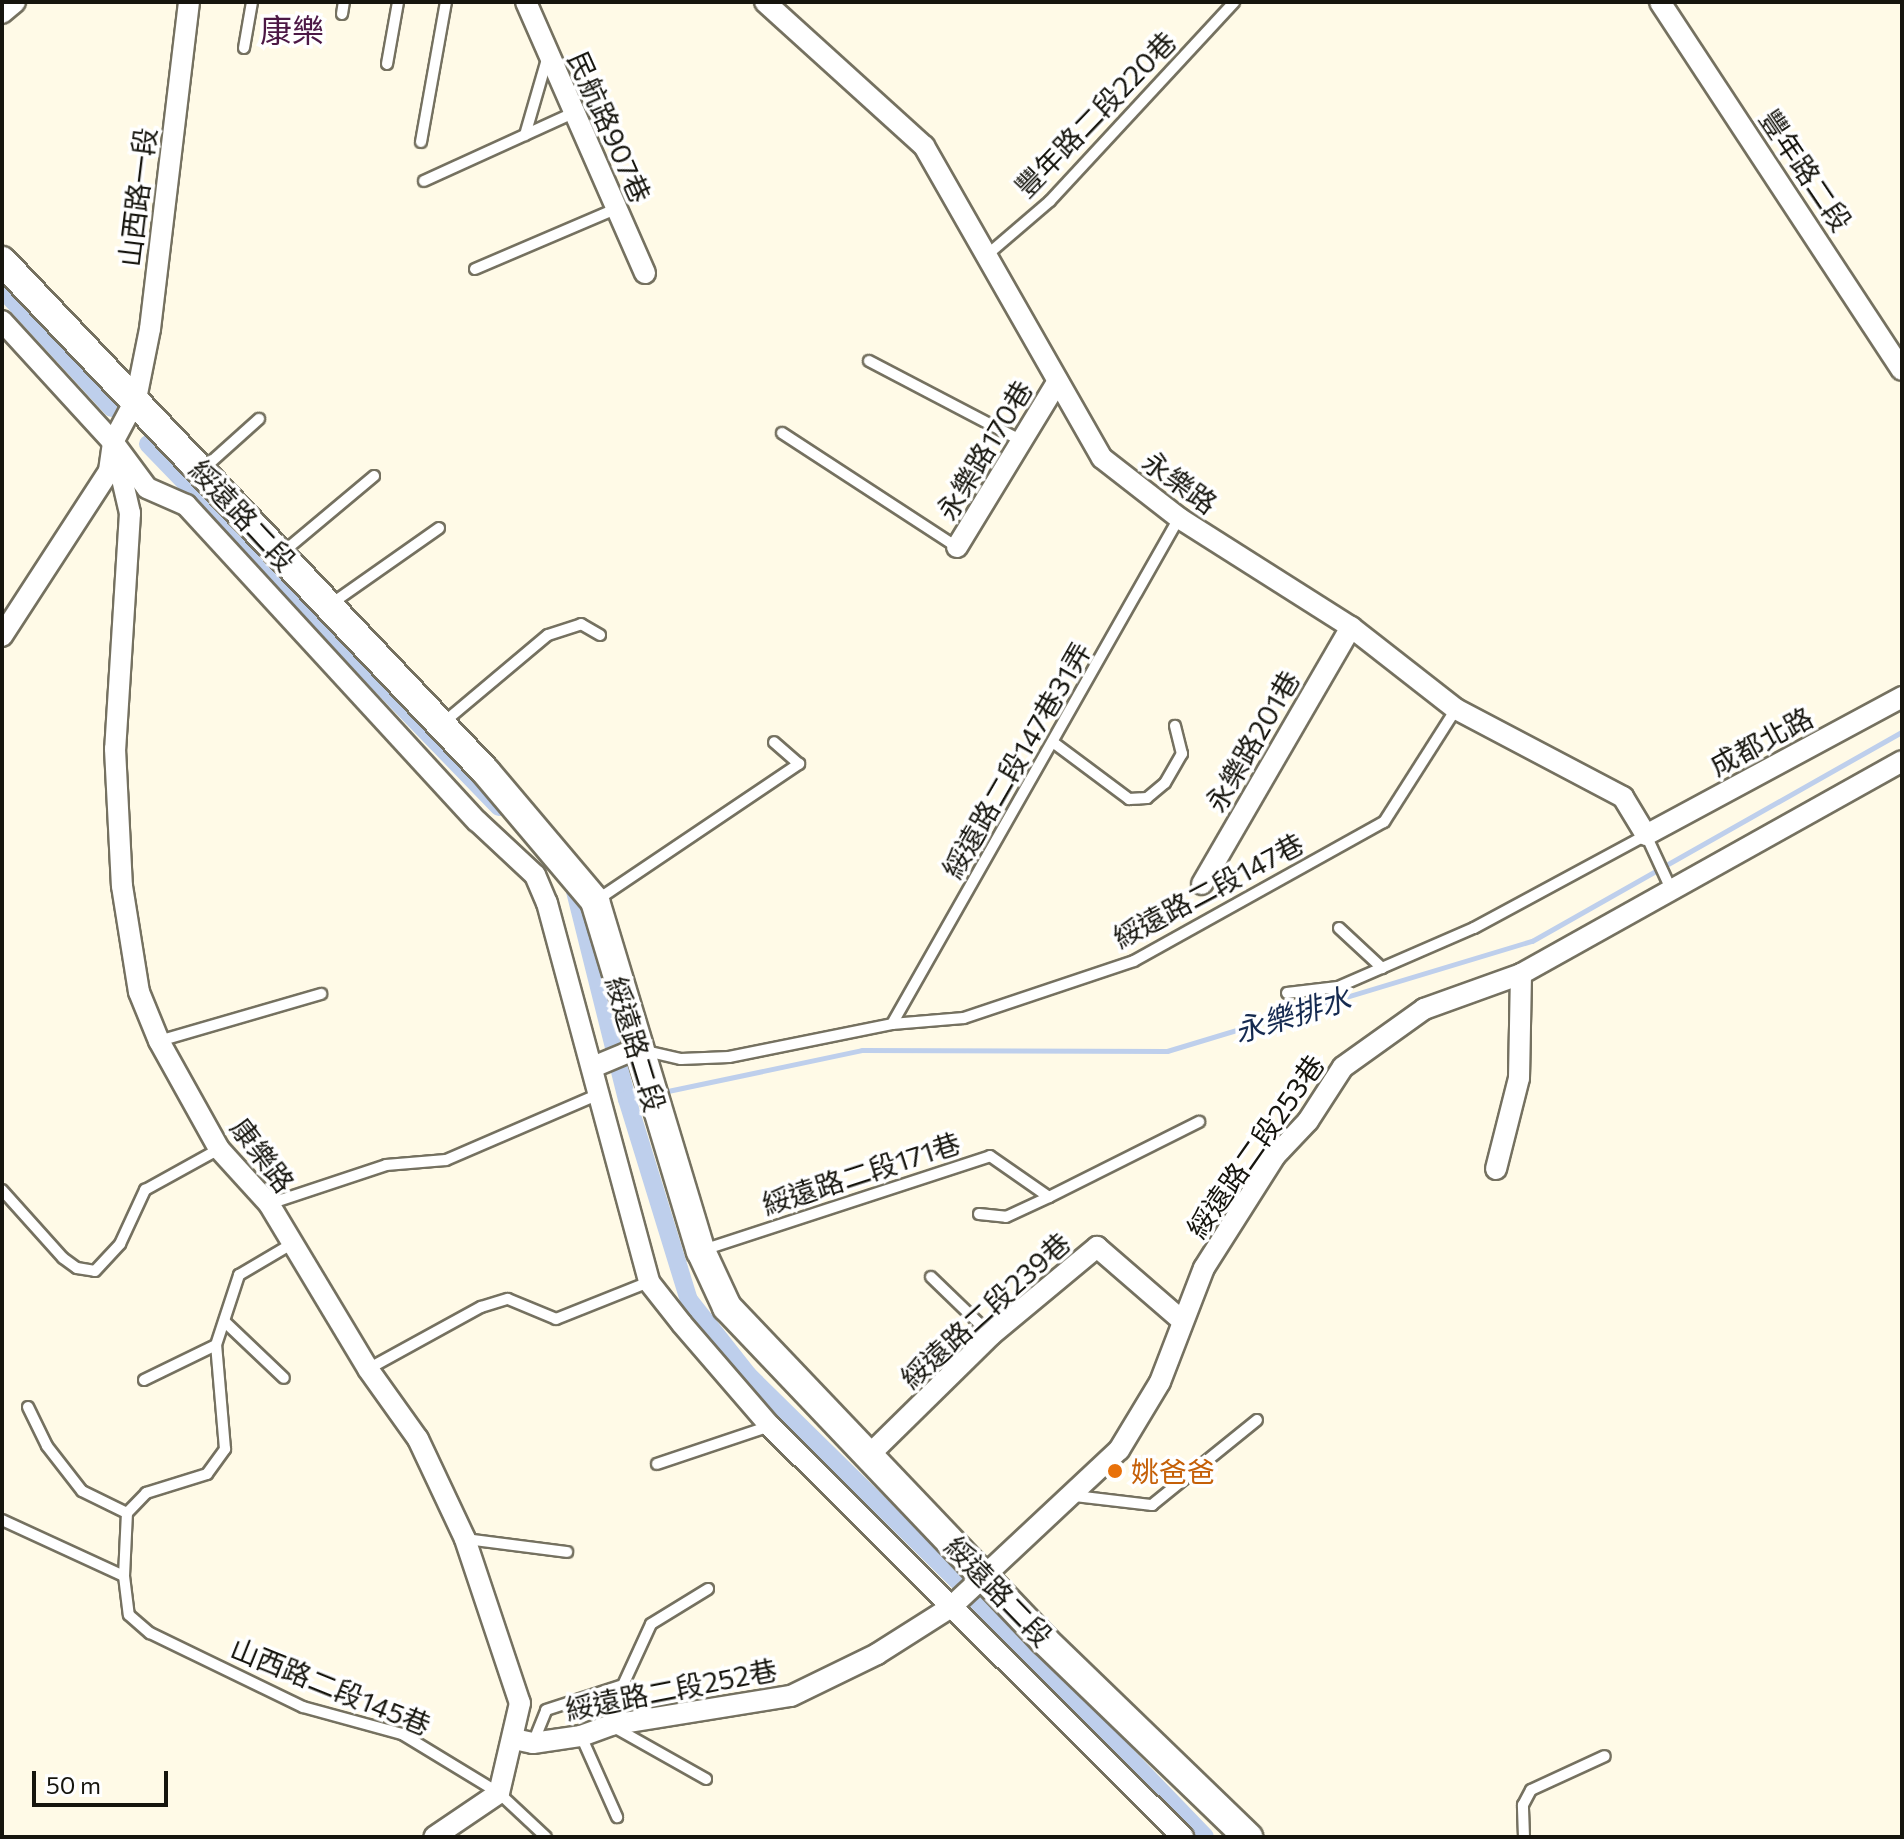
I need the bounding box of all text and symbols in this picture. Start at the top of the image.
district label: 康樂 [260,10,324,48]
street label: 豐年路二段220巷 [1007,24,1183,204]
street label: 民航路907巷 [562,46,658,208]
street label: 豐年路二段 [1753,103,1859,237]
street label: 山西路一段 [112,125,162,269]
street label: 永樂路170巷 [929,374,1039,526]
street label: 永樂路 [1136,444,1224,520]
street label: 綏遠路二段 [183,452,303,578]
street label: 綏遠路二段147巷31弄 [935,636,1097,884]
street label: 永樂路201巷 [1198,664,1306,818]
street label: 成都北路 [1704,700,1818,782]
street label: 綏遠路二段147巷 [1107,826,1309,954]
street label: 綏遠路二段 [599,972,673,1116]
water label: 永樂排水 [1229,979,1355,1049]
street label: 綏遠路二段253巷 [1179,1048,1331,1244]
street label: 康樂路 [224,1111,302,1199]
street label: 綏遠路二段171巷 [758,1125,964,1221]
street label: 綏遠路二段239巷 [893,1225,1077,1395]
place label: 姚爸爸 [1131,1454,1215,1488]
marker: 姚爸爸 [1106,1462,1124,1480]
street label: 綏遠路二段 [938,1529,1060,1653]
street label: 山西路二段145巷 [226,1631,436,1741]
street label: 綏遠路二段252巷 [562,1652,780,1726]
scale bar [36,1755,172,1805]
text: 50 m [46,1770,101,1799]

